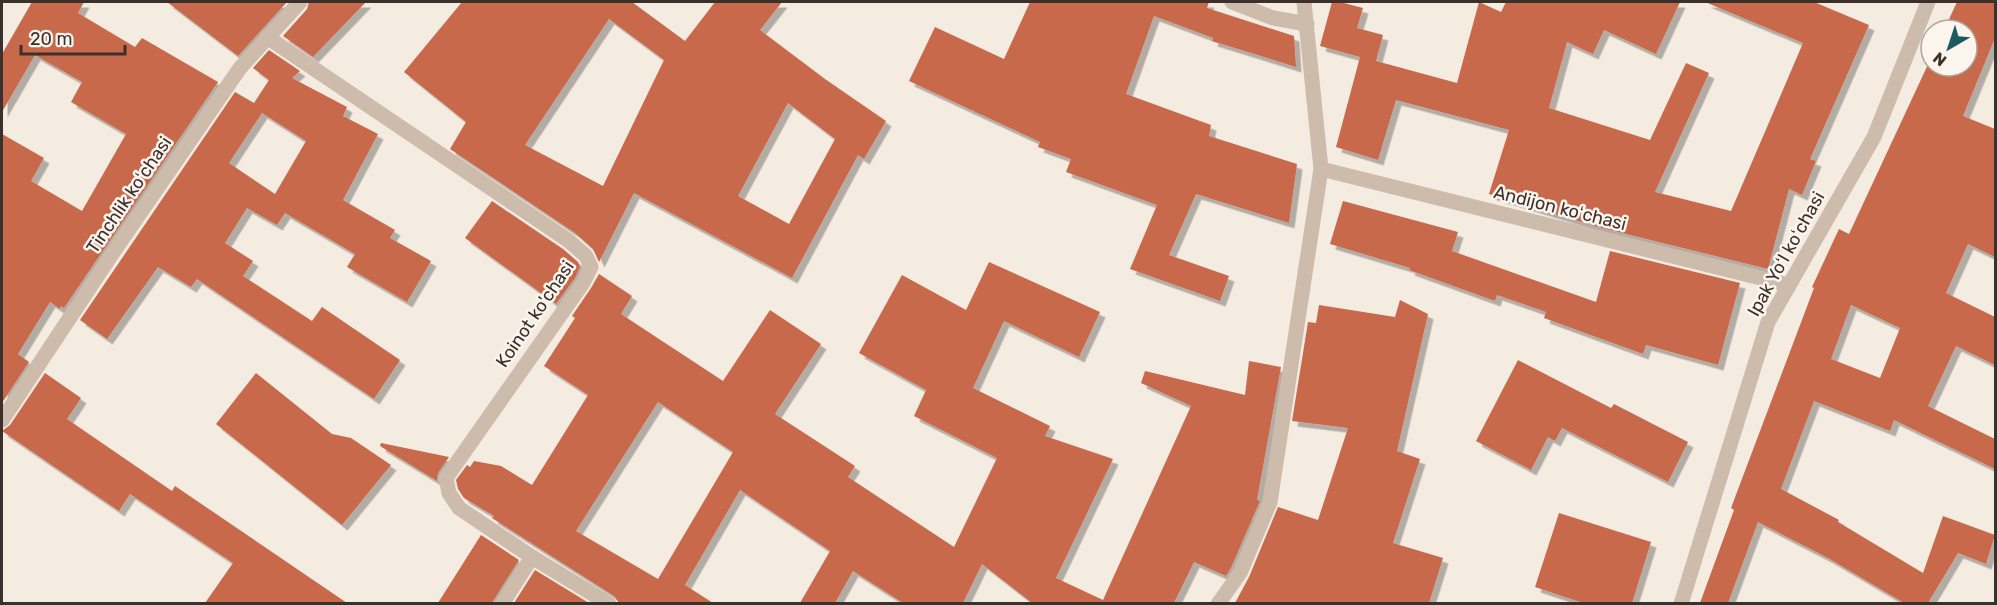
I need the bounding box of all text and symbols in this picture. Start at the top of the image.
scale bar [21,18,124,56]
north arrow [1919,18,1979,78]
text: 20 m [30,28,72,50]
text: N [1929,48,1950,70]
street label: Tinchlik koʻchasi [82,132,176,258]
street label: Andijon koʻchasi [1491,181,1629,235]
street label: Ipak Yoʻl koʻchasi [1743,188,1829,320]
street label: Koinot ko'chasi [491,256,579,372]

